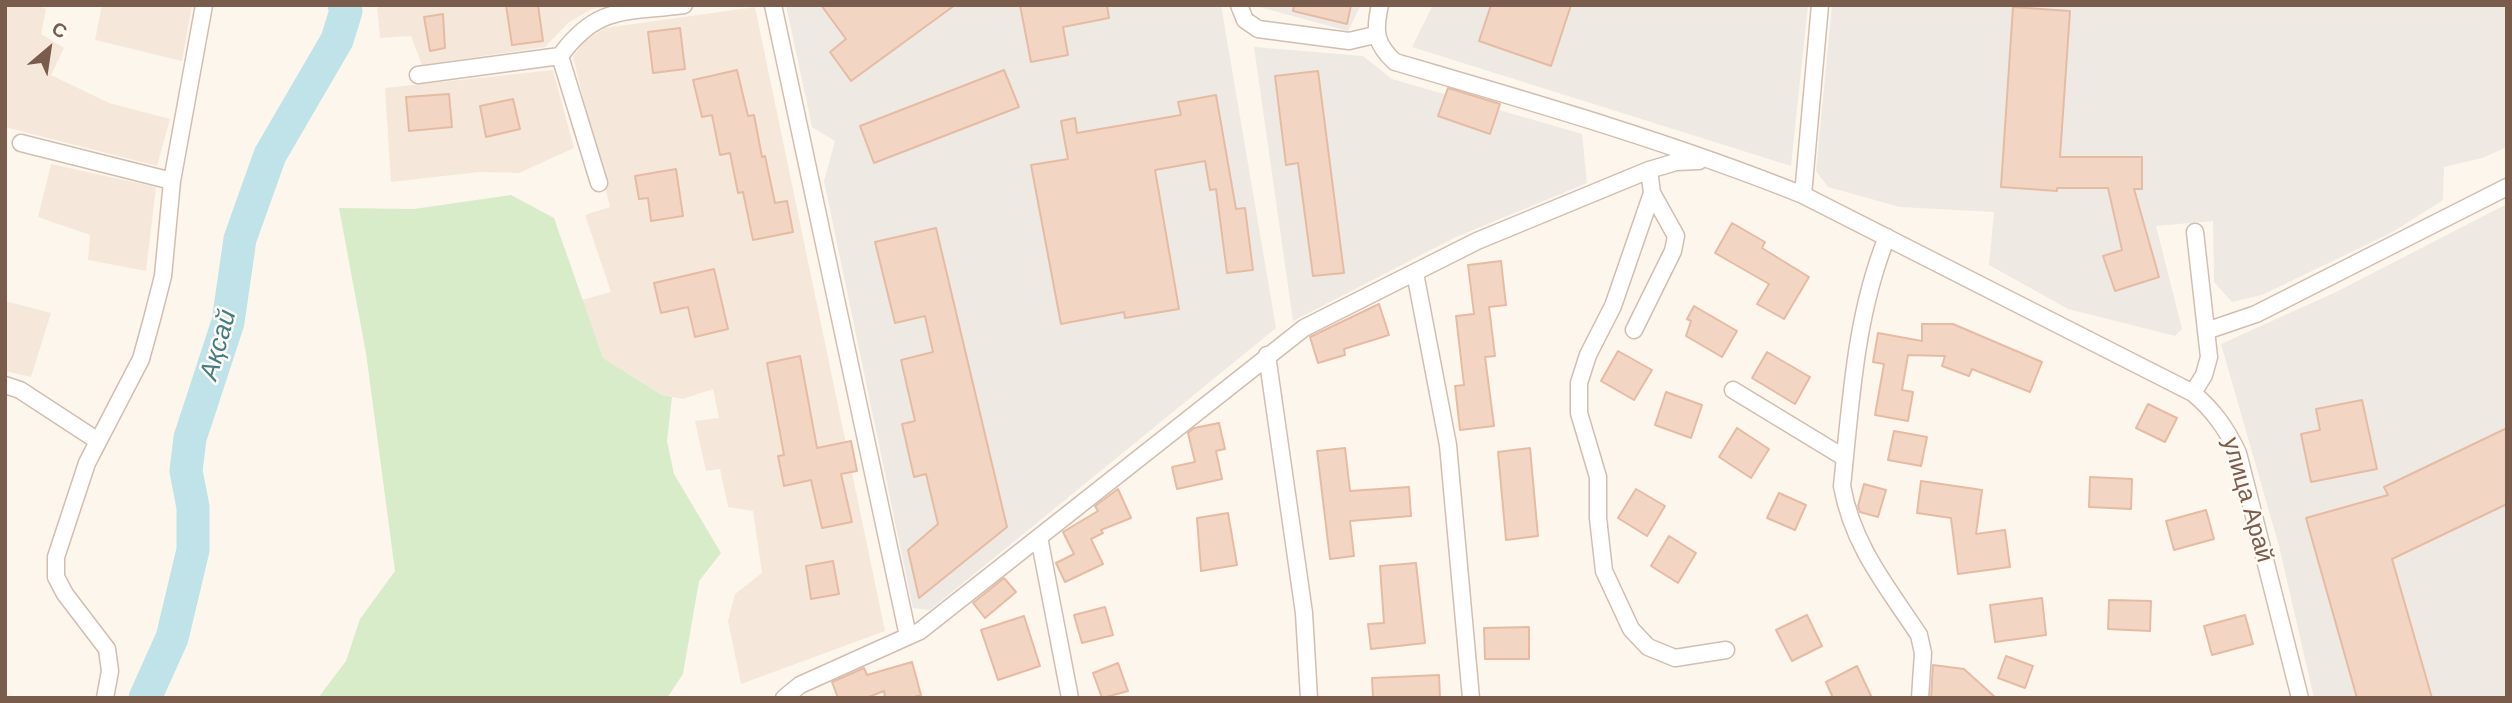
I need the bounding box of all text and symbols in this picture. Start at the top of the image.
north arrow [14,14,84,84]
text: С [48,18,71,43]
water label: Ақсай [194,306,244,384]
street label: улица Арай [2215,434,2279,566]

